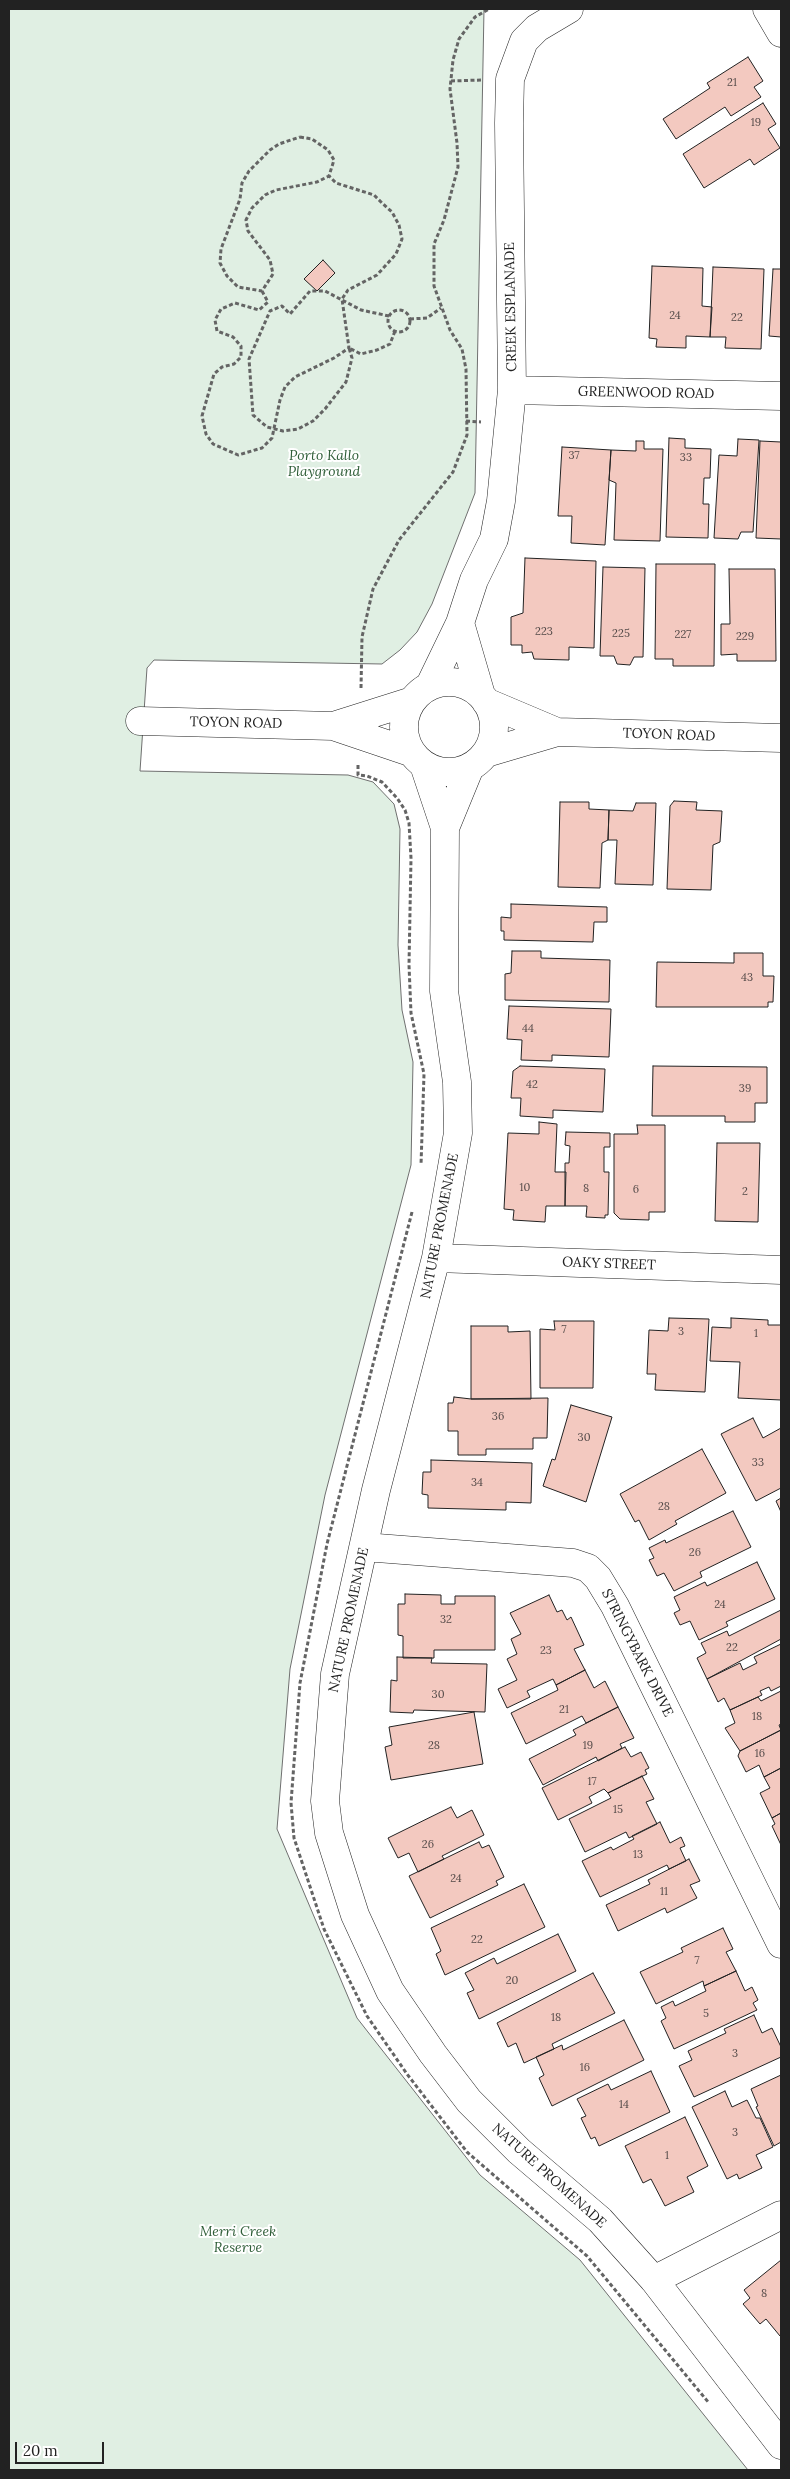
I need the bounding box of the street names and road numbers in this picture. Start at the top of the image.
street label: CREEK ESPLANADE [501,242,521,372]
street label: GREENWOOD ROAD [578,383,714,403]
street label: TOYON ROAD [190,714,282,732]
street label: TOYON ROAD [622,725,716,745]
street label: NATURE PROMENADE [418,1152,462,1300]
street label: OAKY STREET [562,1254,656,1274]
street label: NATURE PROMENADE [325,1546,373,1694]
street label: STRINGYBARK DRIVE [597,1586,677,1720]
street label: NATURE PROMENADE [488,2120,610,2232]

